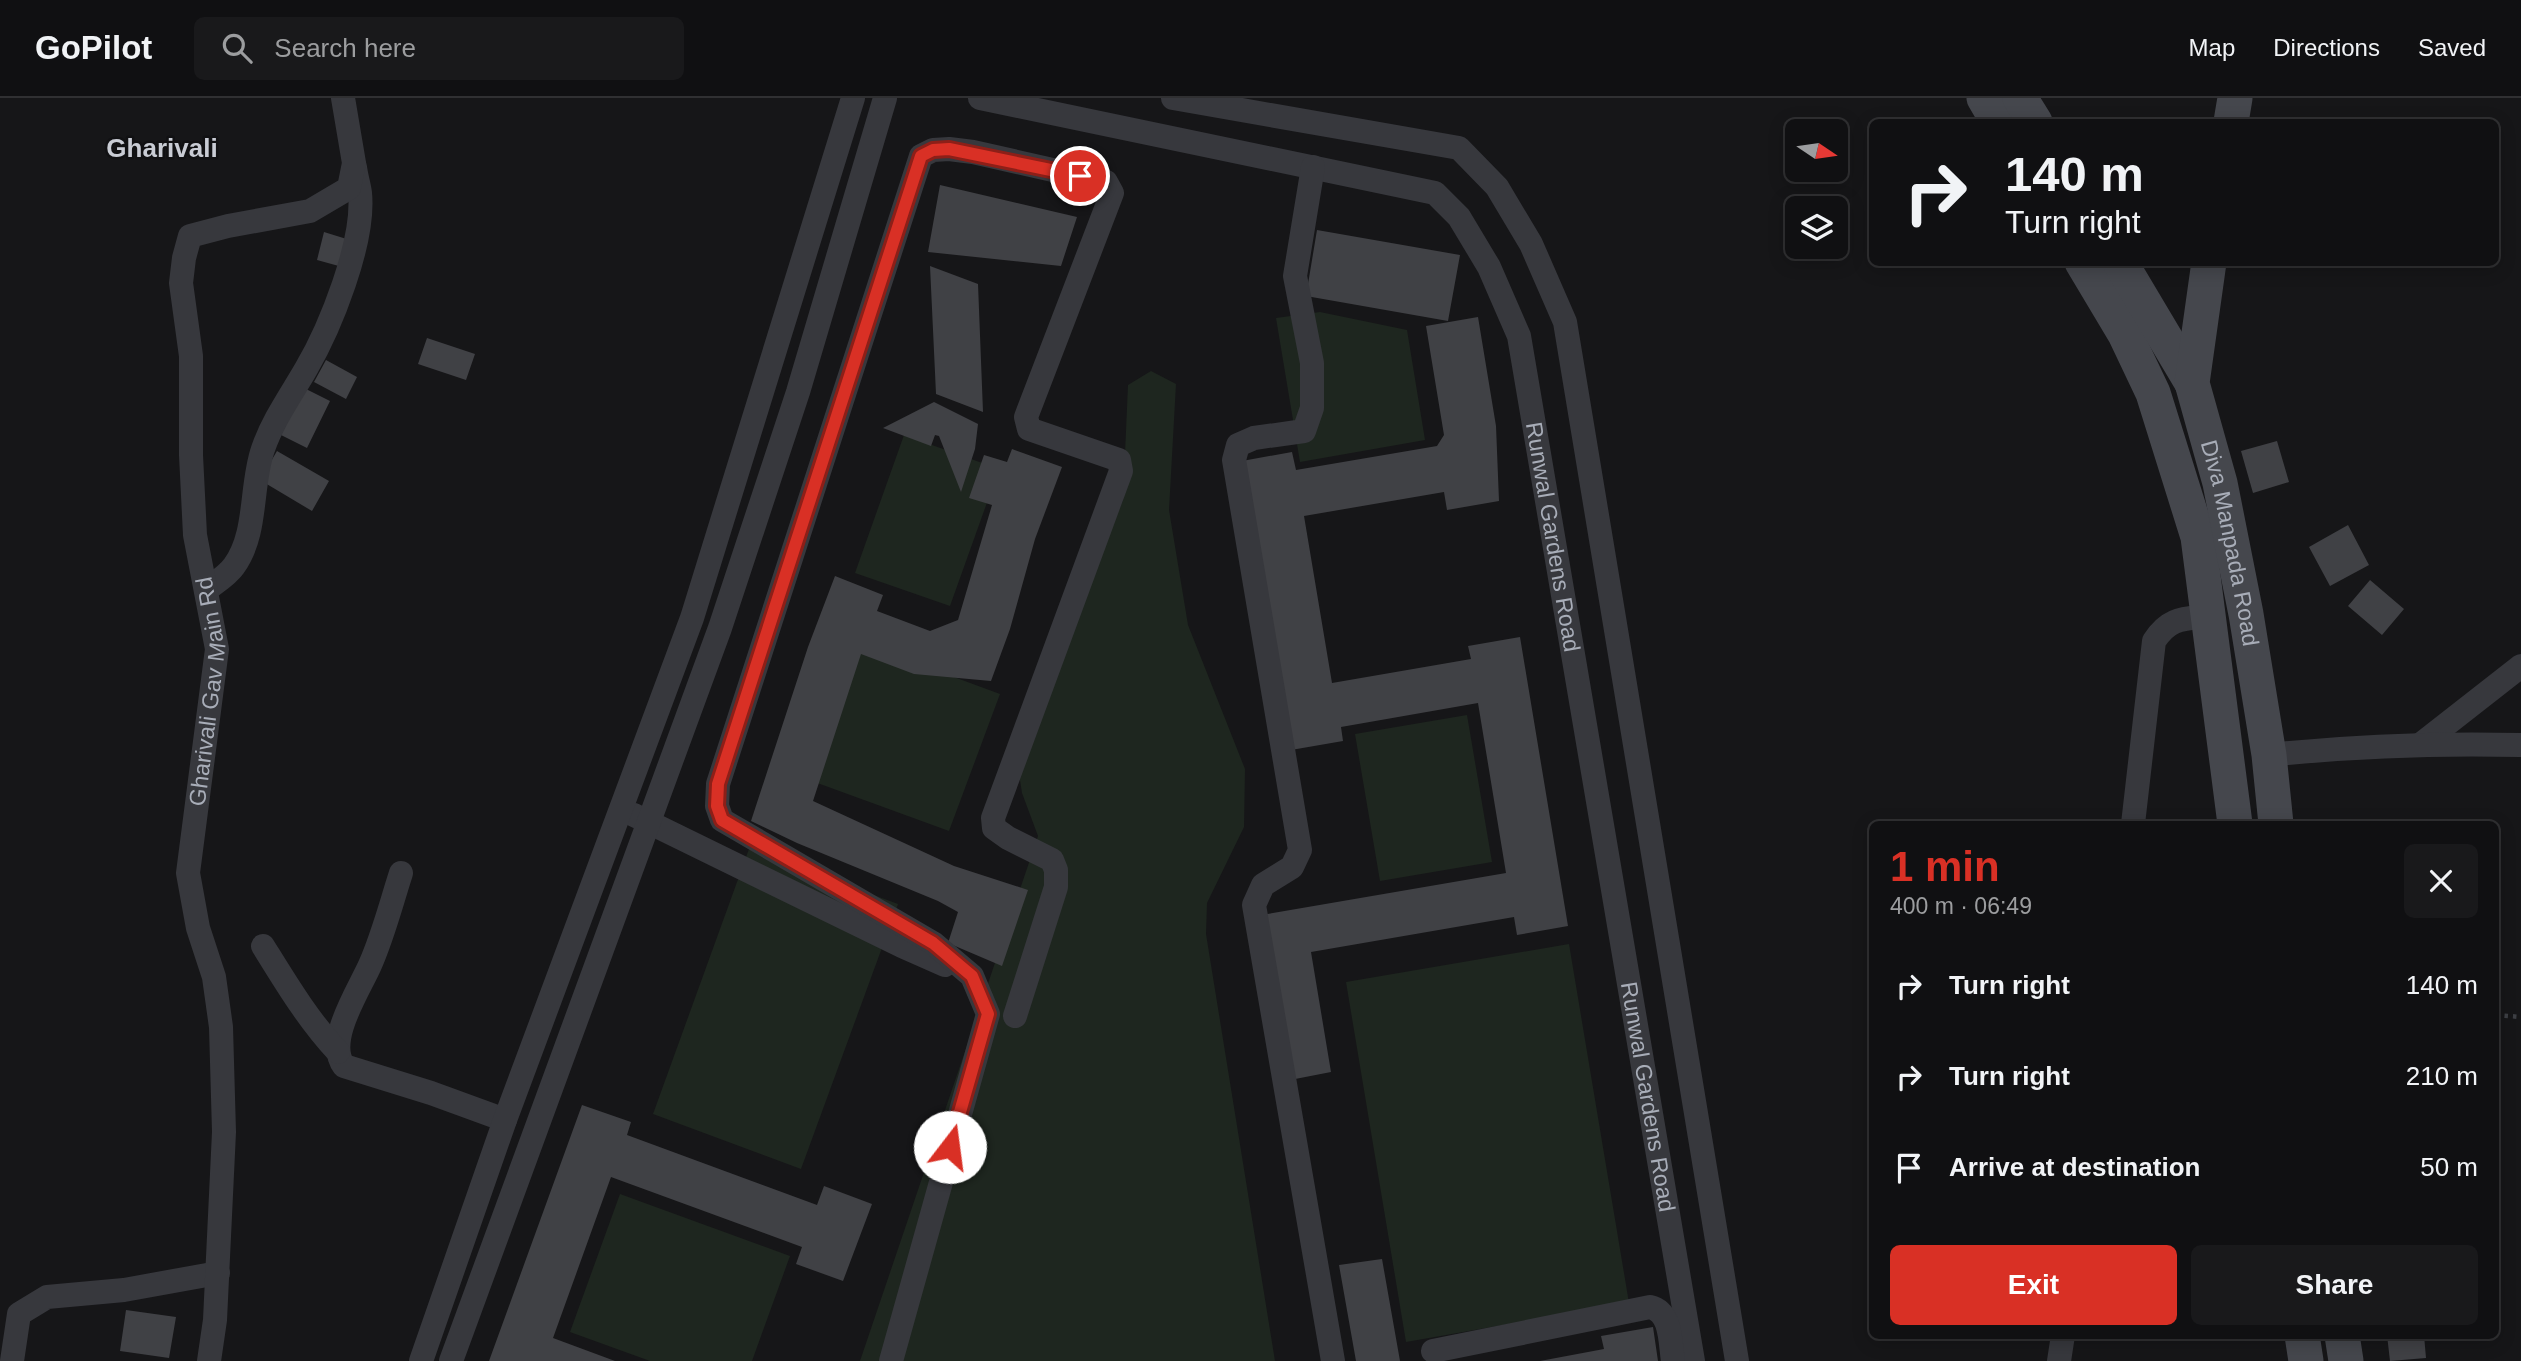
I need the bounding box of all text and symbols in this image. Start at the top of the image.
search box [194,17,684,80]
text: GoPilot [35,29,152,66]
icon: search [218,29,256,67]
text: Search here [274,33,416,63]
text: Map [2189,34,2235,61]
text: Directions [2273,34,2380,61]
text: Saved [2418,34,2486,61]
north arrow [1785,119,1848,182]
map controls [1785,119,1848,259]
district label: Gharivali [106,133,218,163]
pin [1050,146,1110,206]
icon: right [1890,147,1981,238]
text: 140 m [2005,147,2144,201]
icon: arrive [1061,157,1099,195]
button: layers [1785,196,1848,259]
text: Turn right [2005,204,2141,240]
street label: Runwal Gardens Road [1521,420,1585,654]
street label: Diva Manpada Road [2196,437,2264,648]
street label: Gharivali Gav Main Rd [184,575,231,808]
text: 1 min [1890,843,2000,890]
button: close [2404,844,2478,918]
text: 400 m · 06:49 [1890,893,2032,919]
icon: right [1890,967,1928,1005]
text: Turn right [1949,970,2070,1000]
text: 140 m [2406,970,2478,1000]
street label: Runwal Gardens Road [1616,980,1680,1214]
icon: right [1890,1058,1928,1096]
text: Turn right [1949,1061,2070,1091]
text: 210 m [2406,1061,2478,1091]
position arrow [913,1110,987,1184]
icon: arrive [1890,1149,1928,1187]
text: Arrive at destination [1949,1152,2200,1182]
text: 50 m [2420,1152,2478,1182]
button: Exit [1890,1245,2177,1325]
button: Share [2191,1245,2478,1325]

